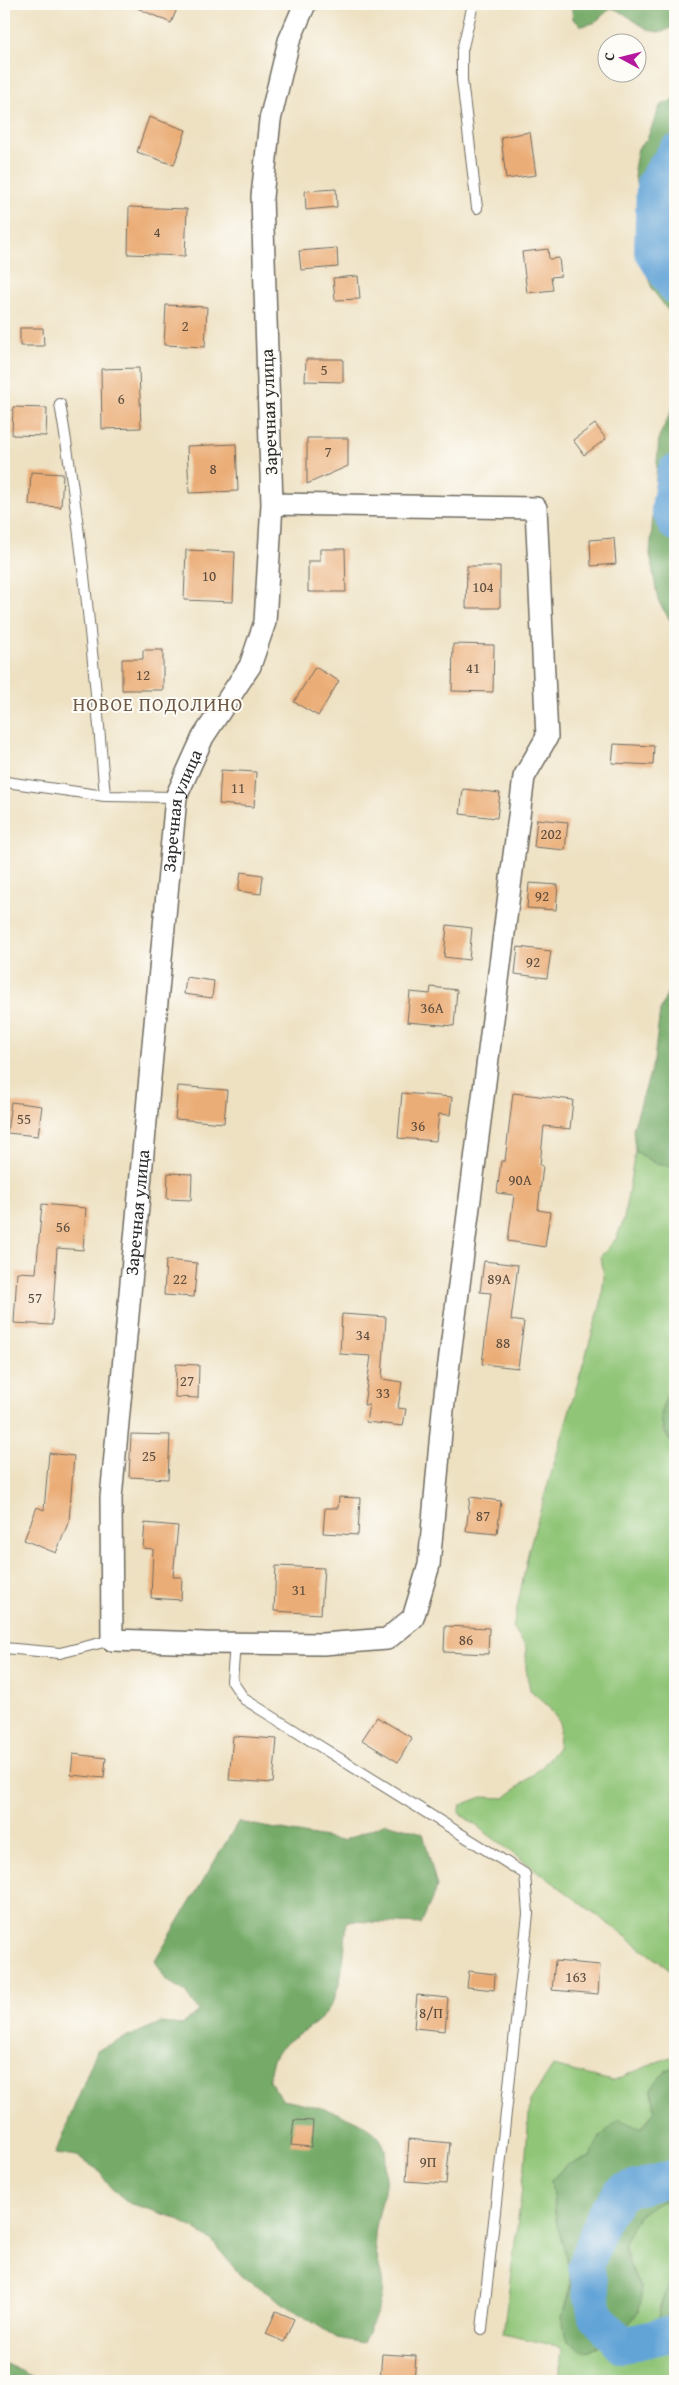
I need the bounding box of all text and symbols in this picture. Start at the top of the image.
north arrow [596,32,646,82]
text: С [599,51,620,62]
house number: 4 [153,221,161,242]
house number: 2 [181,315,189,336]
street label: Заречная улица [253,348,284,476]
house number: 5 [320,359,328,380]
house number: 6 [117,388,125,409]
house number: 7 [324,441,332,462]
house number: 8 [209,458,217,479]
house number: 10 [202,565,216,586]
house number: 104 [472,576,494,597]
house number: 41 [466,657,480,678]
house number: 12 [136,664,150,685]
district label: НОВОЕ ПОДОЛИНО [73,690,243,718]
street label: Заречная улица [155,744,209,873]
house number: 11 [231,777,245,798]
house number: 202 [540,823,562,844]
house number: 92 [535,885,549,906]
house number: 92 [526,951,540,972]
house number: 36А [420,997,444,1018]
house number: 55 [17,1108,31,1129]
house number: 36 [411,1115,425,1136]
street label: Заречная улица [118,1148,156,1277]
house number: 90А [508,1169,532,1190]
house number: 56 [56,1216,70,1237]
house number: 22 [173,1268,187,1289]
house number: 89А [487,1268,511,1289]
house number: 57 [28,1287,42,1308]
house number: 34 [356,1324,370,1345]
house number: 88 [496,1332,510,1353]
house number: 27 [180,1370,194,1391]
house number: 33 [376,1382,390,1403]
house number: 25 [142,1445,156,1466]
house number: 87 [476,1505,490,1526]
house number: 31 [292,1579,306,1600]
house number: 86 [459,1629,473,1650]
house number: 163 [565,1966,587,1987]
house number: 8/П [419,2002,443,2023]
house number: 9П [420,2151,437,2172]

